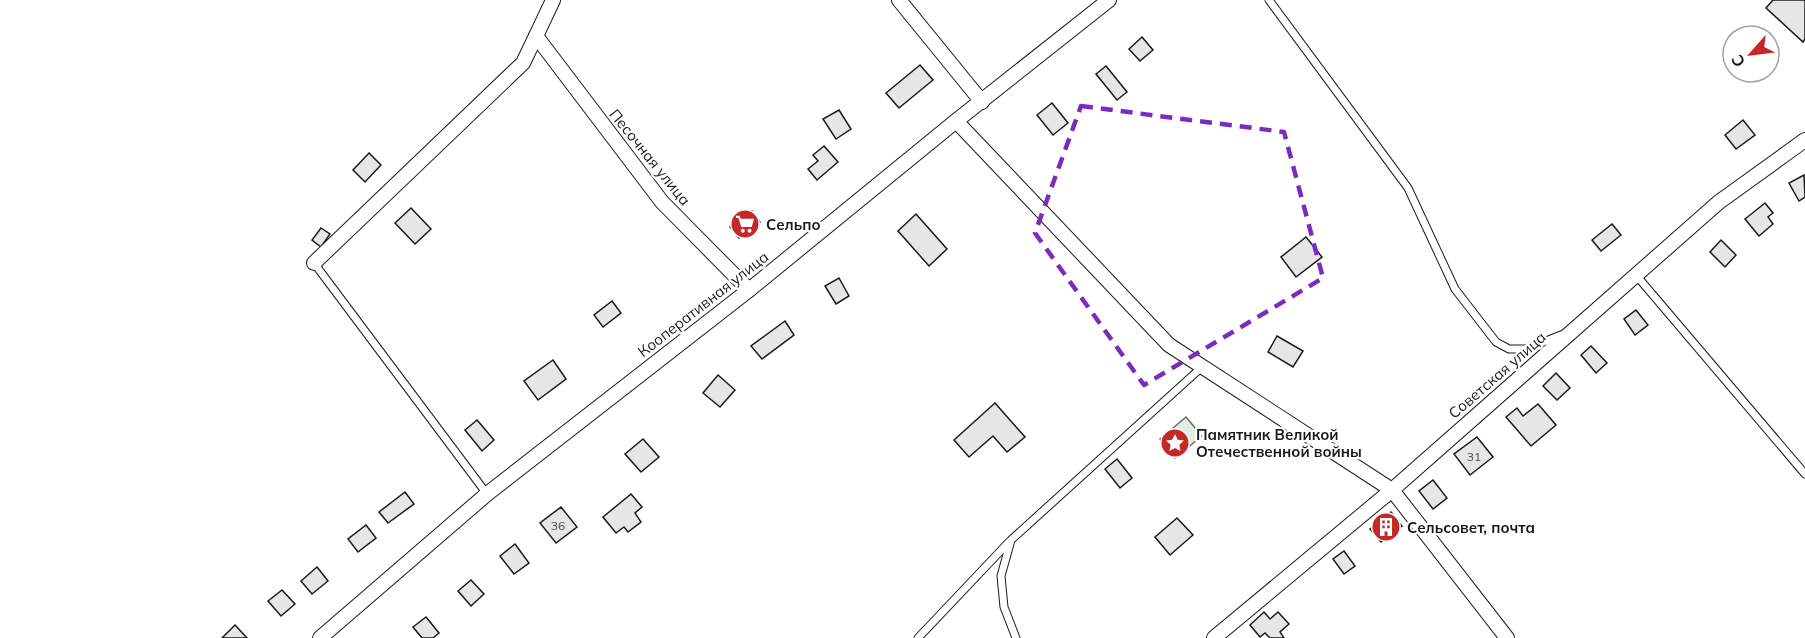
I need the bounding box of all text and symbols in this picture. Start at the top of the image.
north arrow [1721,24,1781,84]
text: С [1726,51,1749,71]
street label: Песочная улица [605,105,695,209]
supermarket icon: Сельпо [729,208,761,240]
place label: Сельпо [766,215,820,234]
street label: Кооперативная улица [634,247,772,361]
street label: Советская улица [1444,327,1550,423]
place label: Памятник Великой Отечественной войны [1196,425,1362,461]
place icon: Памятник Великой Отечественной войны [1159,427,1191,459]
house number: 31 [1467,449,1481,464]
building icon: Сельсовет, почта [1370,511,1402,543]
house number: 36 [551,518,565,533]
place label: Сельсовет, почта [1407,518,1535,537]

